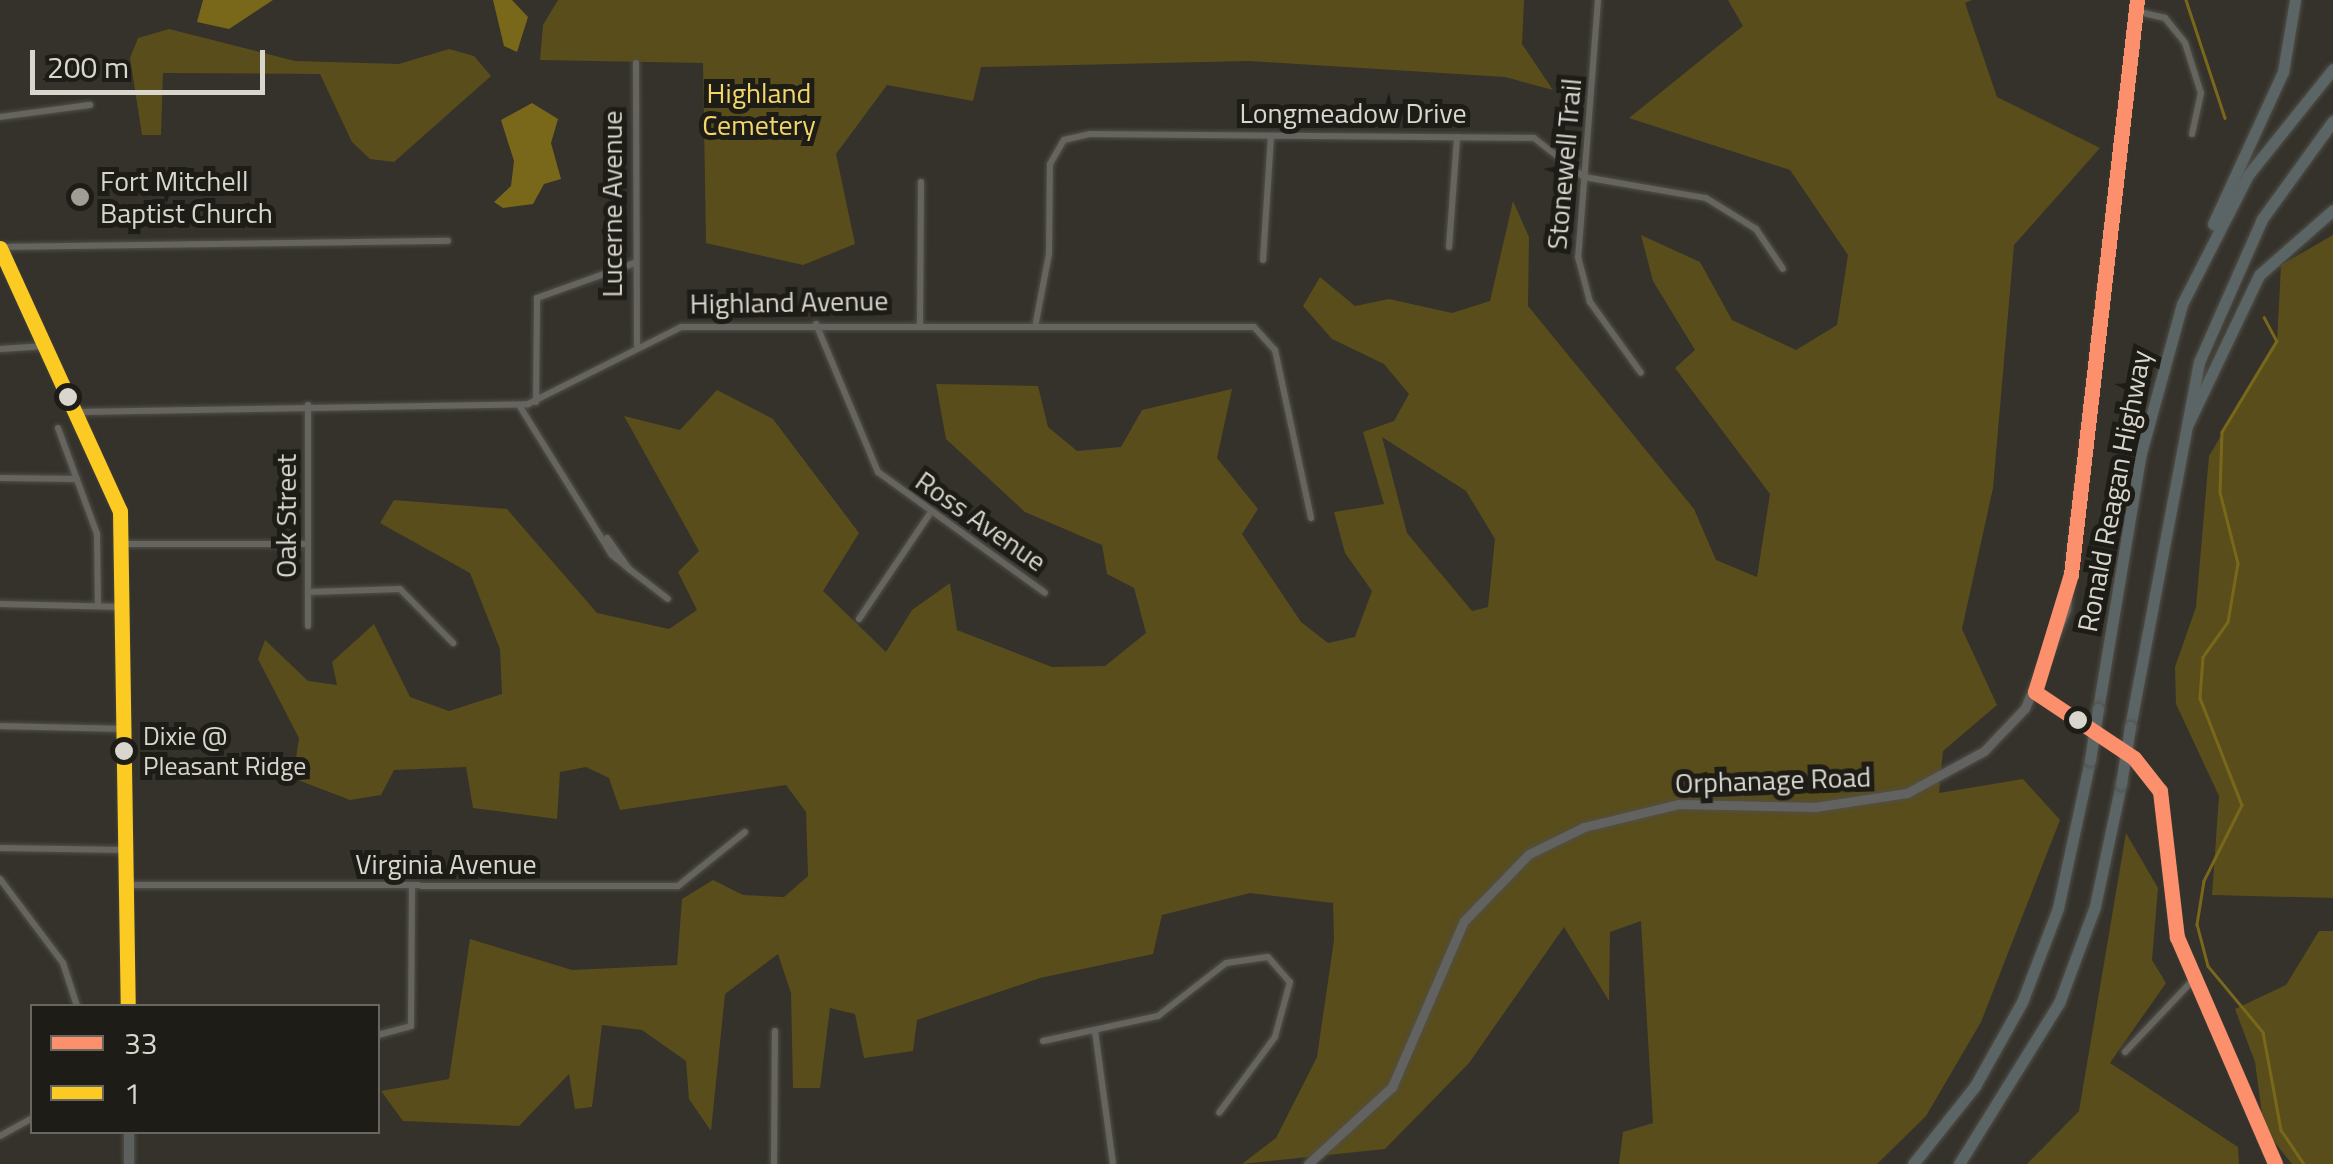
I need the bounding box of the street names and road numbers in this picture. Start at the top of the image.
street label: Stonewell Trail [1540,77,1588,251]
street label: Longmeadow Drive [1239,96,1467,130]
street label: Lucerne Avenue [595,111,629,297]
street label: Highland Avenue [689,283,889,321]
street label: Ronald Reagan Highway [2070,347,2158,635]
street label: Oak Street [269,454,303,578]
street label: Ross Avenue [909,464,1053,578]
street label: Orphanage Road [1674,760,1872,800]
street label: Virginia Avenue [355,847,537,881]

